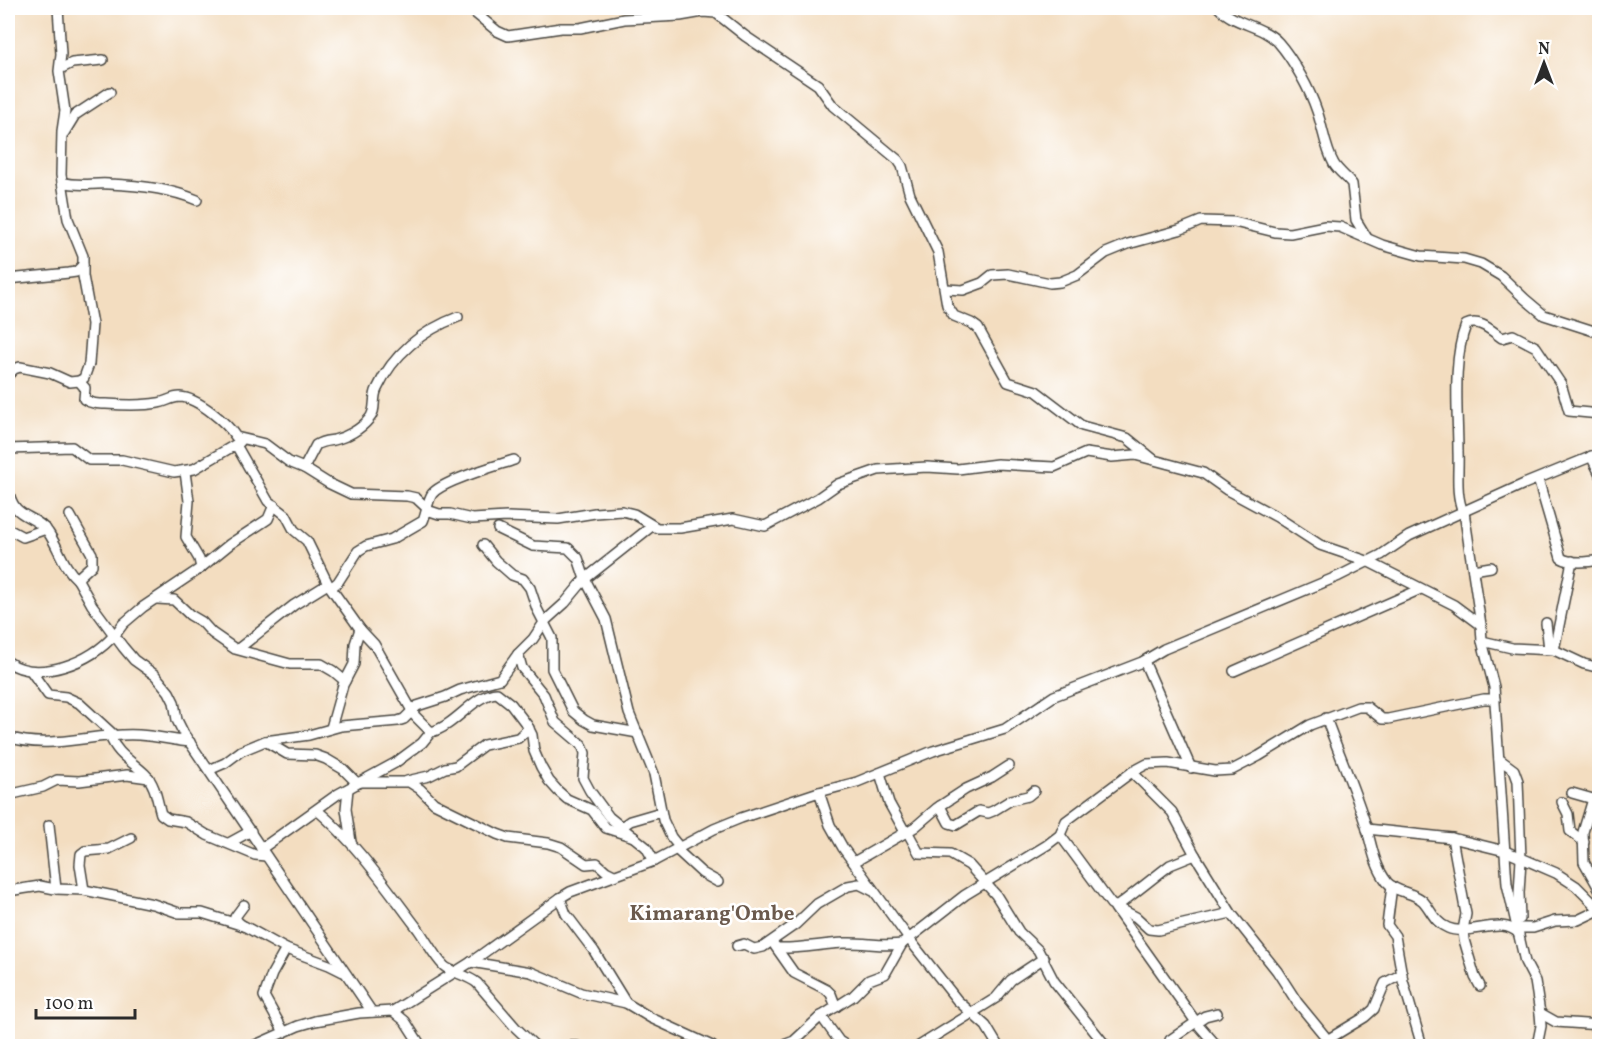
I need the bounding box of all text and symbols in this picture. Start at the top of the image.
north arrow [1514,33,1574,93]
text: N [1538,39,1550,61]
district label: Kimarang'Ombe [630,900,794,929]
scale bar [36,982,135,1020]
text: 100 m [45,992,94,1017]

